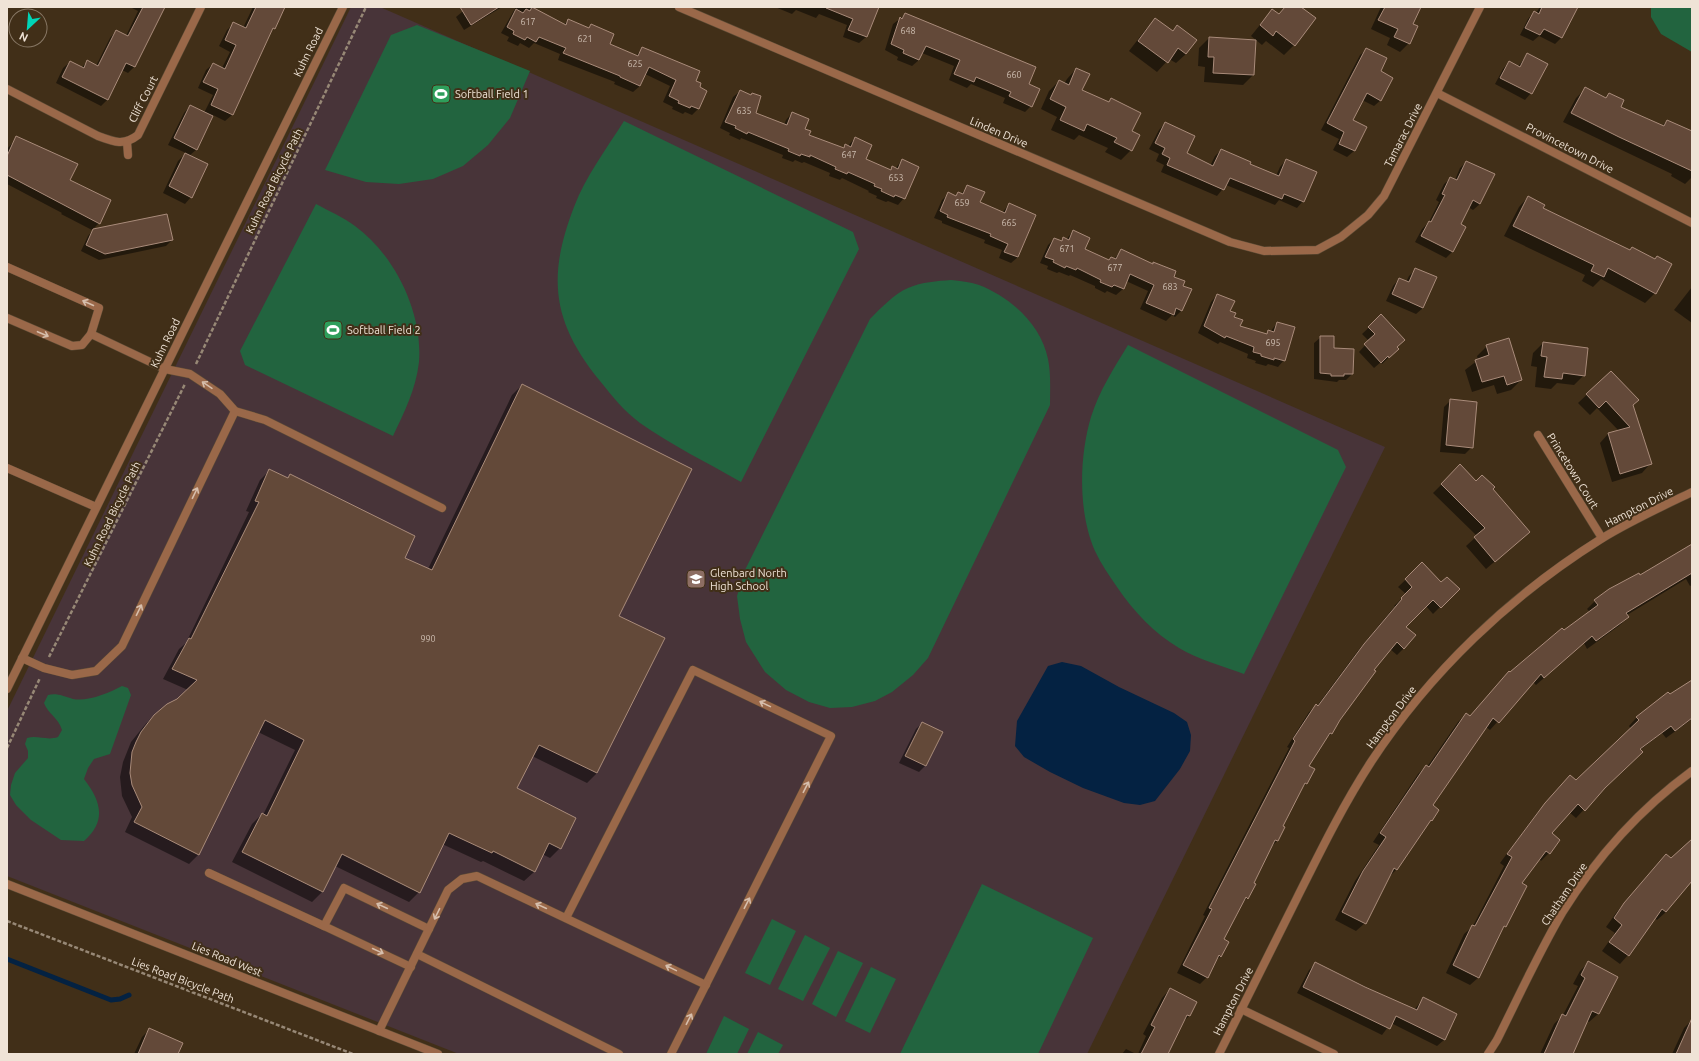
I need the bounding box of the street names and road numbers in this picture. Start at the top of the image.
street label: Kuhn Road [291,25,325,79]
street label: Cliff Court [126,73,160,125]
street label: Tamarac Drive [1382,101,1424,169]
street label: Linden Drive [968,114,1030,150]
street label: Provincetown Drive [1524,121,1616,175]
street label: Kuhn Road Bicycle Path [243,127,305,235]
street label: Kuhn Road [148,316,182,370]
street label: Princetown Court [1545,431,1601,512]
street label: Kuhn Road Bicycle Path [81,460,143,568]
street label: Hampton Drive [1603,485,1675,529]
street label: Hampton Drive [1364,684,1418,750]
street label: Chatham Drive [1539,860,1589,928]
street label: Lies Road West [190,939,264,979]
street label: Lies Road Bicycle Path [130,955,236,1005]
street label: Hampton Drive [1211,965,1255,1037]

